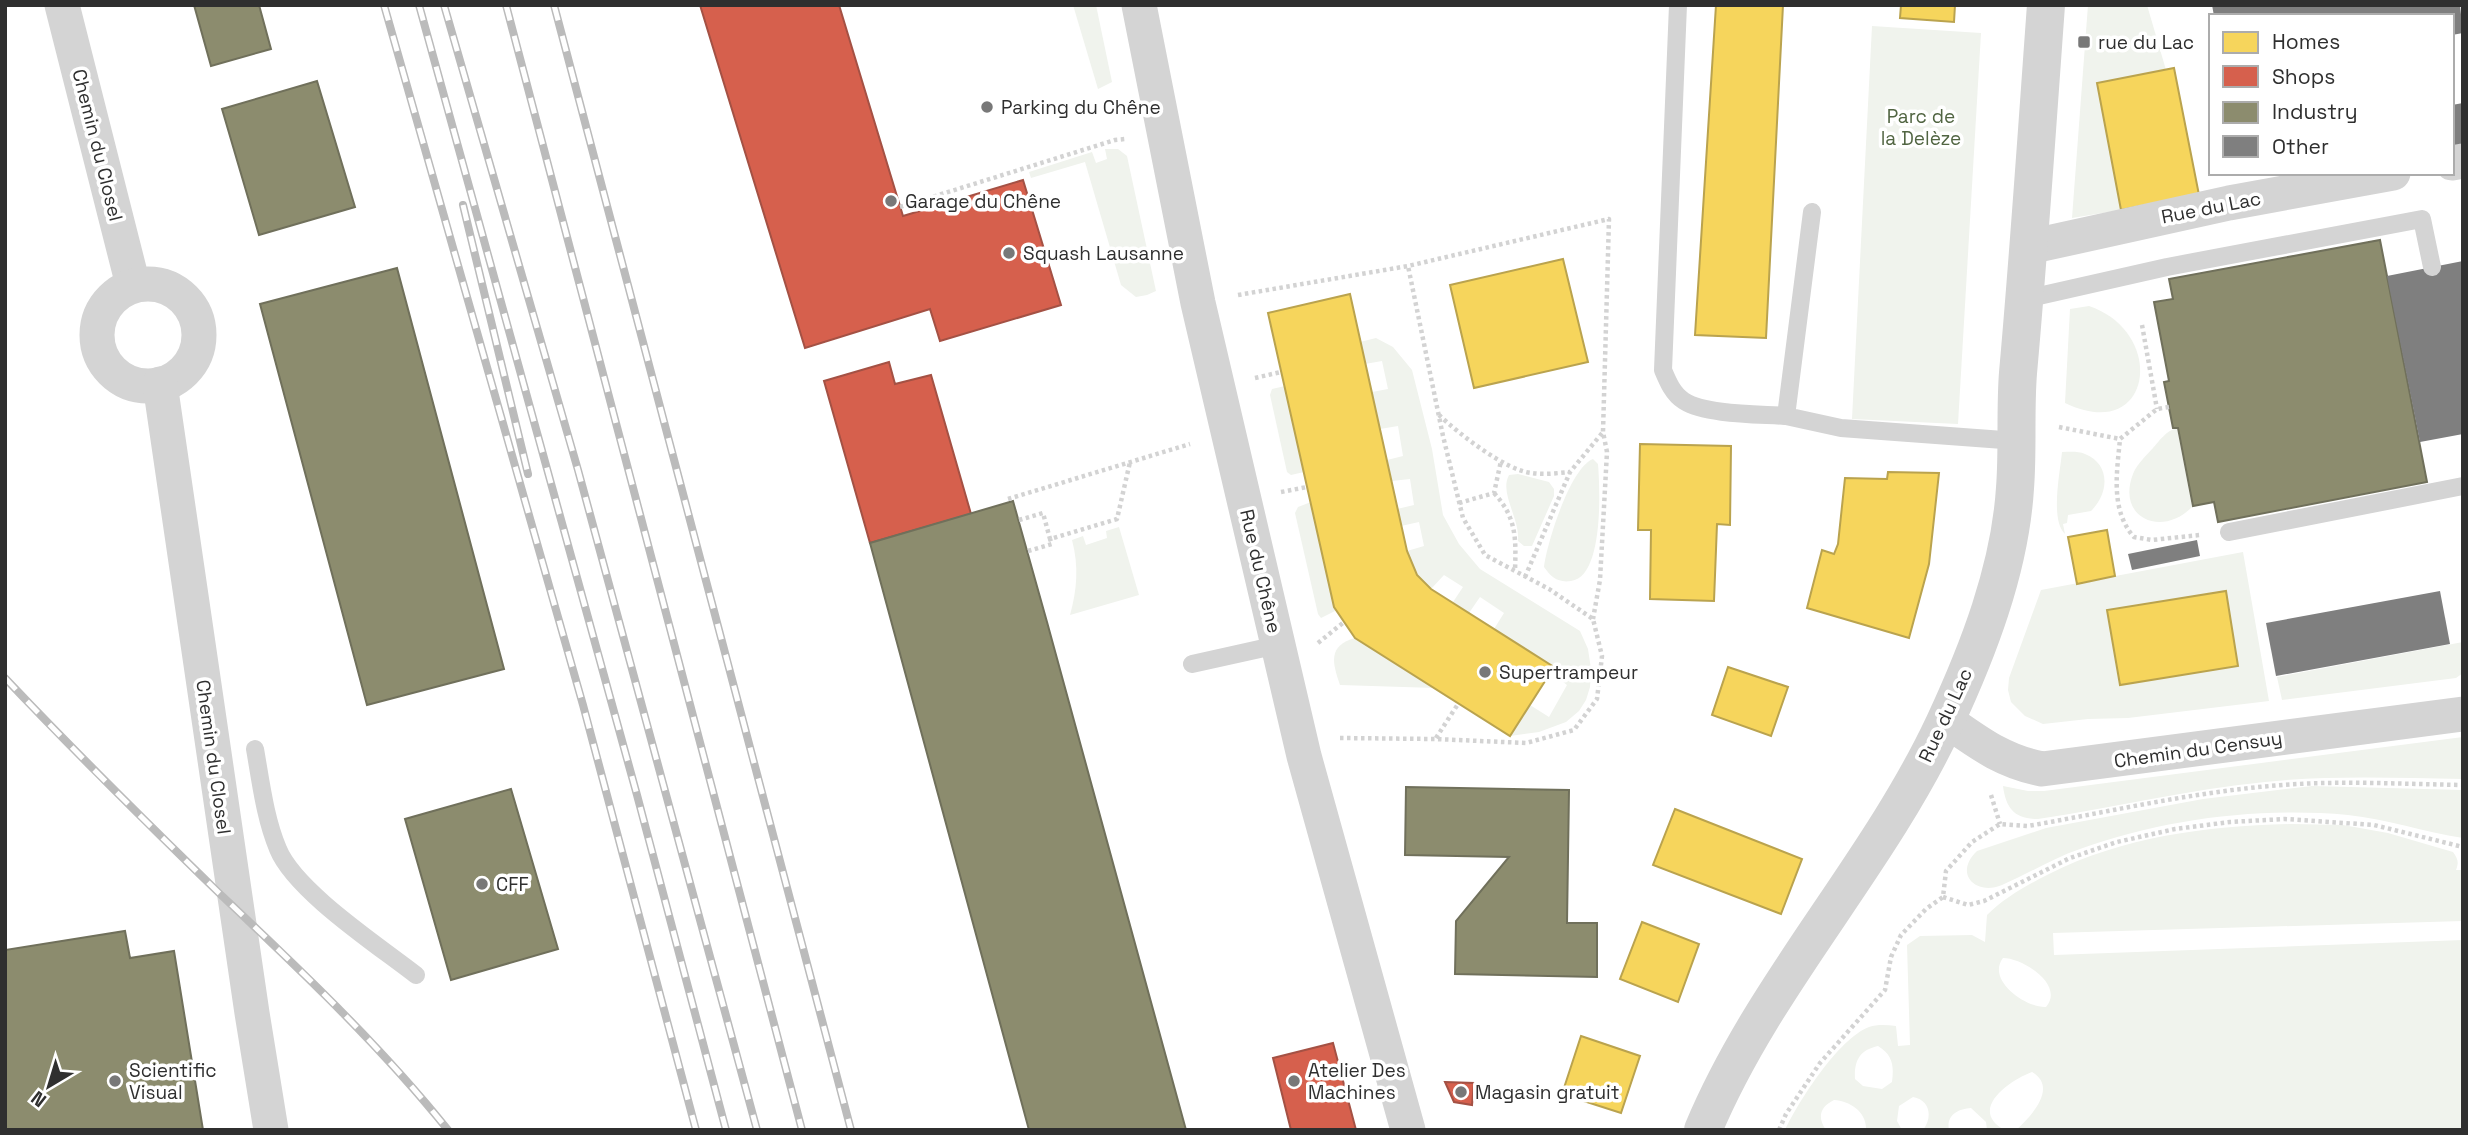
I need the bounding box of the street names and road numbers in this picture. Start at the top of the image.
street label: Chemin du Closel [67,66,129,224]
street label: Rue du Lac [2159,186,2263,229]
street label: Rue du Chêne [1234,507,1287,636]
street label: Rue du Lac [1913,664,1978,766]
street label: Chemin du Closel [190,678,237,836]
street label: Chemin du Censuy [2112,725,2284,774]

